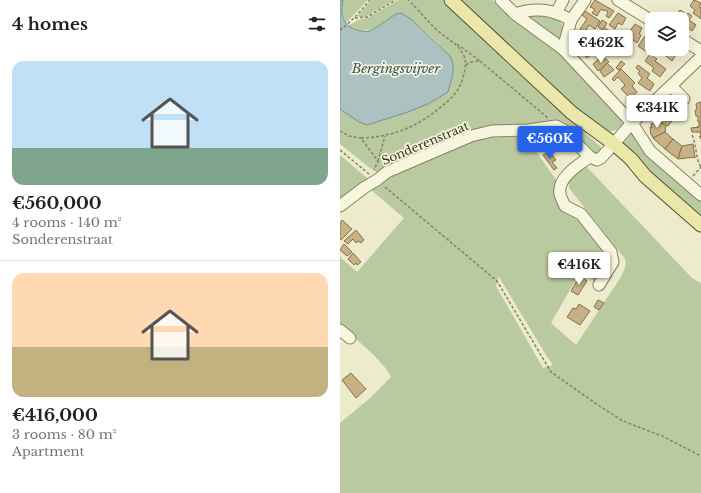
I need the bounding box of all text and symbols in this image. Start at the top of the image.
map controls [645,12,689,56]
button: layers [645,12,689,56]
icon: filters [306,13,328,35]
text: 4 homes [12,14,88,35]
pin: €462K [573,30,629,64]
text: €462K [578,34,624,51]
water label: Bergingsvijver [351,60,441,77]
icon: home [134,87,206,159]
pin: €341K [629,95,685,129]
text: €341K [635,99,679,116]
street label: Sonderenstraat [379,118,471,168]
pin: €560K [522,126,578,160]
text: €560K [527,130,573,147]
text: €560,000 [12,193,102,214]
text: 4 rooms · 140 m² [12,214,122,231]
text: Sonderenstraat [12,231,113,248]
pin: €416K [551,252,607,286]
text: €416K [557,256,601,273]
icon: home [134,299,206,371]
text: €416,000 [12,405,98,426]
text: 3 rooms · 80 m² [12,426,116,443]
text: Apartment [12,443,84,460]

